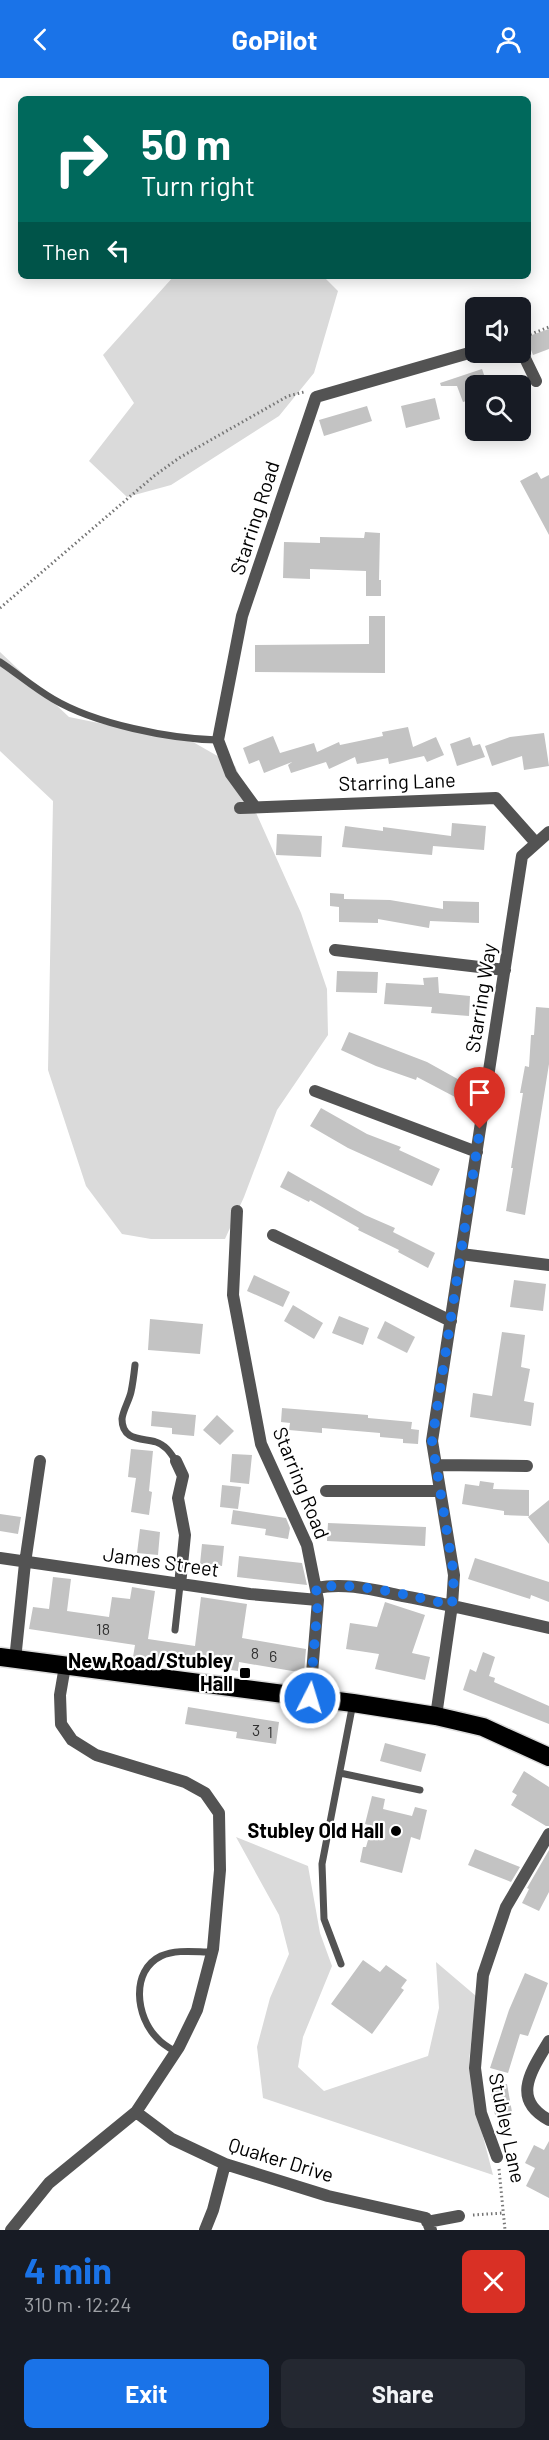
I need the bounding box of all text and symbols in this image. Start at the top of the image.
icon: back [24,23,57,56]
text: GoPilot [231,23,318,55]
icon: person [492,23,525,56]
text: 50 m [141,118,231,168]
icon: right [42,120,120,198]
text: Turn right [141,169,255,201]
icon: left [102,234,135,267]
text: Then [42,238,90,264]
map controls [465,297,531,441]
button: sound [465,297,531,363]
button: search [465,375,531,441]
street label: Starring Road [224,458,284,578]
street label: Starring Lane [338,767,456,795]
street label: Starring Way [460,942,500,1054]
pin [454,1067,505,1129]
icon: arrive [463,1076,496,1109]
street label: Starring Road [269,1423,335,1542]
street label: James Street [102,1541,221,1581]
house number: 18 [96,1619,110,1638]
house number: 8 [251,1643,259,1662]
house number: 6 [269,1646,277,1665]
place label: New Road/Stubley Hall [68,1648,233,1695]
marker: New Road/Stubley Hall [238,1666,252,1680]
position arrow [278,1666,342,1730]
house number: 3 [252,1720,260,1739]
house number: 1 [267,1722,273,1741]
place label: Stubley Old Hall [247,1818,384,1842]
marker: Stubley Old Hall [389,1824,403,1838]
street label: Stubley Lane [485,2071,531,2185]
street label: Quaker Drive [226,2132,337,2186]
text: 4 min [24,2248,112,2291]
button: close [462,2250,525,2313]
text: 310 m · 12:24 [24,2292,131,2316]
button: Exit [24,2359,269,2428]
button: Share [281,2359,525,2428]

